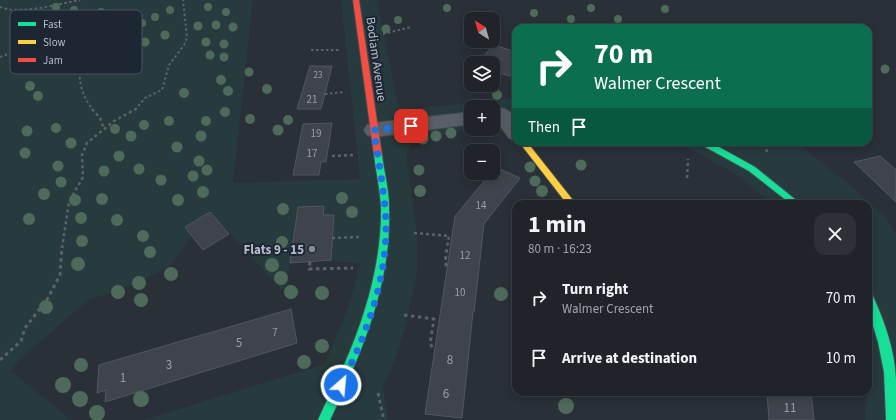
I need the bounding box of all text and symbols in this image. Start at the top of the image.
legend [10,10,142,74]
north arrow [464,12,500,48]
map controls [464,12,500,180]
street label: Bodiam Avenue [361,16,391,103]
text: Fast [43,17,62,32]
text: 70 m [594,34,653,74]
text: Slow [43,35,66,50]
icon: right [528,40,580,92]
text: Jam [43,53,63,68]
button: layers [464,56,500,92]
house number: 23 [314,69,323,82]
text: Walmer Crescent [594,71,721,96]
house number: 21 [307,92,317,107]
button: + [464,100,500,136]
pin [394,109,428,143]
icon: arrive [400,115,422,137]
icon: arrive [568,116,590,138]
text: Then [528,117,560,138]
house number: 19 [311,126,321,141]
button: − [464,144,500,180]
house number: 17 [307,146,317,161]
house number: 14 [476,198,487,213]
text: 1 min [528,207,586,242]
button: close [814,213,856,255]
text: 80 m · 16:23 [528,240,592,258]
place label: Flats 9 - 15 [244,241,304,259]
marker: Flats 9 - 15 [307,244,317,254]
house number: 12 [460,248,470,263]
text: Turn right [562,279,628,300]
house number: 10 [455,285,465,300]
icon: right [528,287,550,309]
text: 70 m [826,288,856,309]
text: Walmer Crescent [562,300,654,318]
house number: 7 [272,325,278,340]
house number: 5 [236,334,242,352]
icon: arrive [528,347,550,369]
text: Arrive at destination [562,348,697,369]
text: 10 m [826,348,856,369]
house number: 8 [447,351,453,369]
house number: 3 [166,356,172,374]
position arrow [320,364,362,406]
house number: 1 [120,369,126,387]
house number: 6 [443,385,449,403]
house number: 11 [784,399,796,417]

